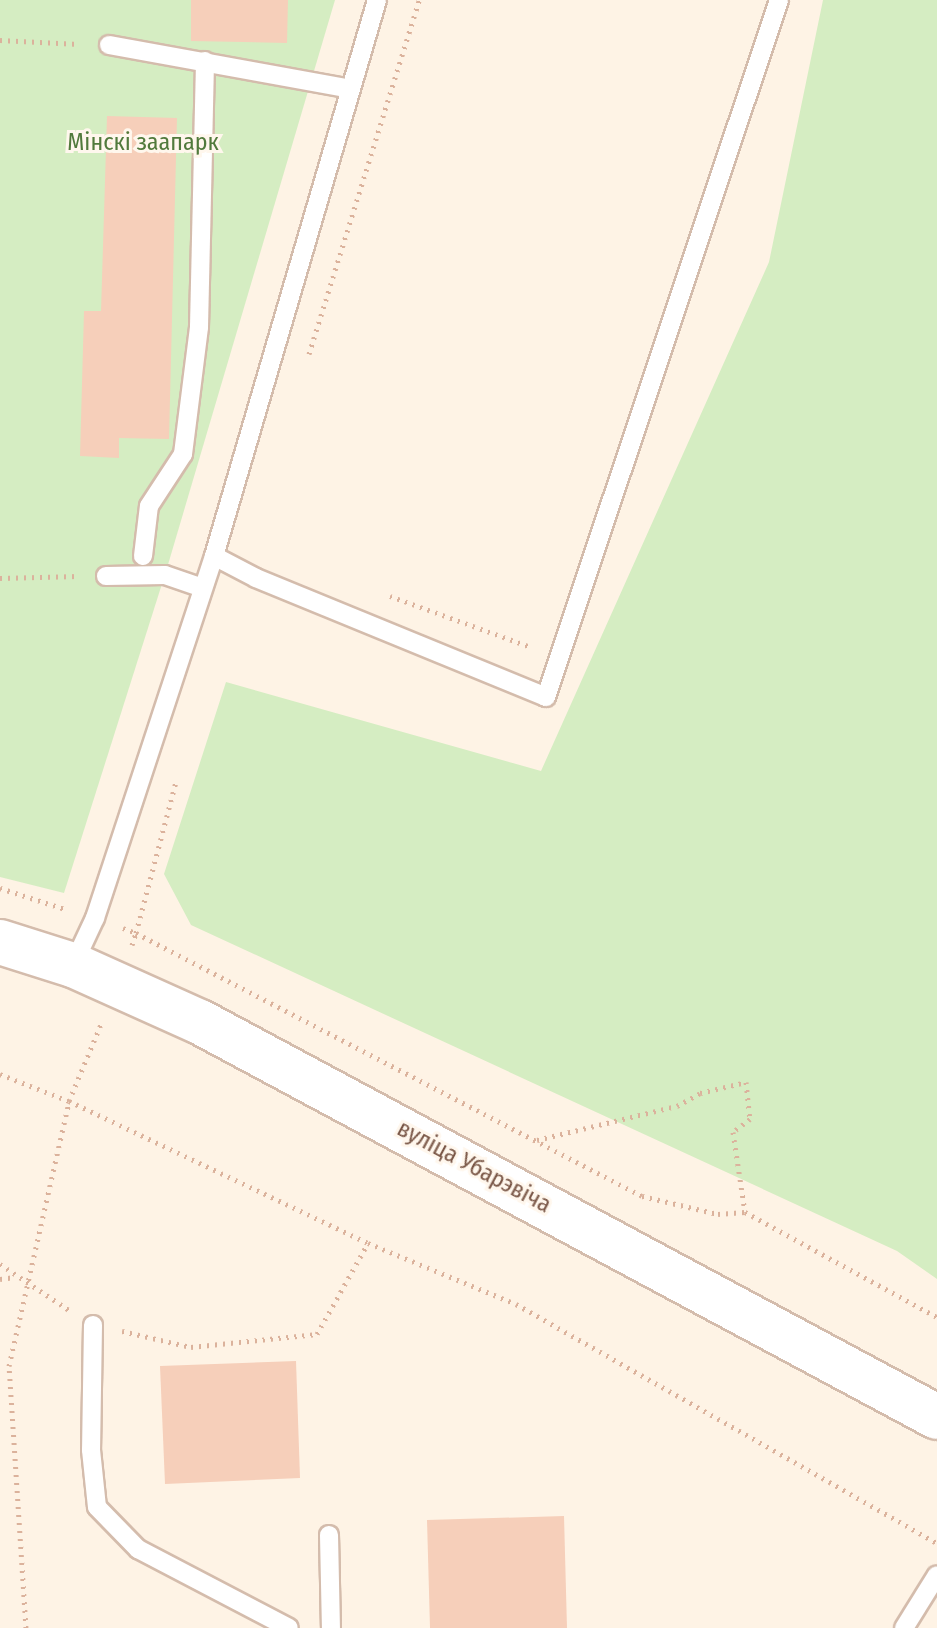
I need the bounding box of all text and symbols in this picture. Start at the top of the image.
park label: Мінскі заапарк [67,129,219,157]
street label: вуліца Убарэвіча [392,1114,556,1220]

